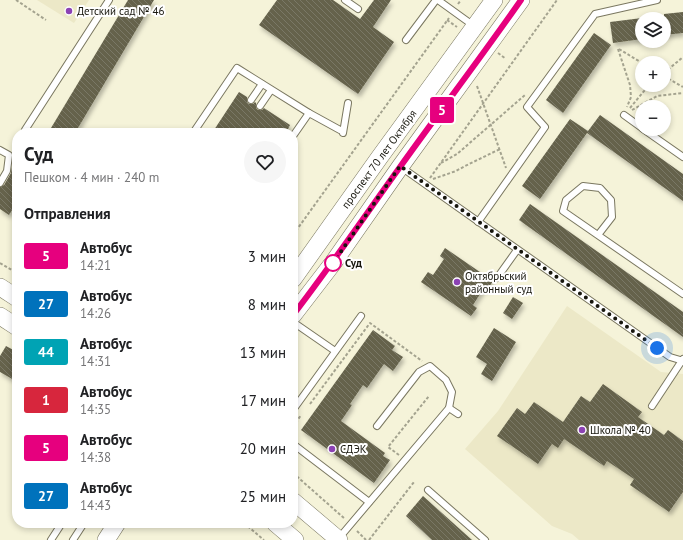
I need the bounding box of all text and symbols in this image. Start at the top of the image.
place label: Детский сад № 46 [77,4,165,18]
marker: Детский сад № 46 [64,6,74,16]
map controls [635,12,671,136]
button: layers [635,12,671,48]
button: + [635,56,671,92]
line badge: 5 [429,97,455,123]
button: − [635,100,671,136]
text: 5 [438,101,446,119]
street label: проспект 70 лет Октября [338,107,420,211]
button: heart [244,141,286,183]
text: Суд [24,142,53,166]
text: Пешком · 4 мин · 240 m [24,169,159,186]
text: Отправления [24,204,111,223]
text: Автобус [80,238,132,257]
text: 5 [42,247,50,265]
text: 3 мин [248,247,286,266]
marker: Суд [324,254,342,272]
place label: Суд [345,256,363,270]
text: 14:21 [80,257,111,274]
place label: Октябрьский районный суд [465,269,532,296]
marker: Октябрьский районный суд [452,277,462,287]
text: Автобус [80,286,132,305]
text: 27 [38,295,54,313]
text: 8 мин [248,295,286,314]
text: 14:26 [80,305,111,322]
text: Автобус [80,334,132,353]
your location [647,338,667,358]
text: 44 [38,343,54,361]
text: 13 мин [240,343,286,362]
text: 14:31 [80,353,111,370]
text: Автобус [80,382,132,401]
text: 1 [42,391,50,409]
text: 17 мин [240,391,286,410]
text: 14:35 [80,401,111,418]
place label: Школа № 40 [590,423,651,437]
marker: Школа № 40 [577,425,587,435]
text: Автобус [80,430,132,449]
text: 5 [42,439,50,457]
text: 20 мин [240,439,286,458]
place label: СДЭК [340,442,367,456]
marker: СДЭК [327,444,337,454]
text: 14:38 [80,449,111,466]
text: Автобус [80,478,132,497]
text: 27 [38,487,54,505]
text: 25 мин [240,487,286,506]
text: 14:43 [80,497,111,514]

